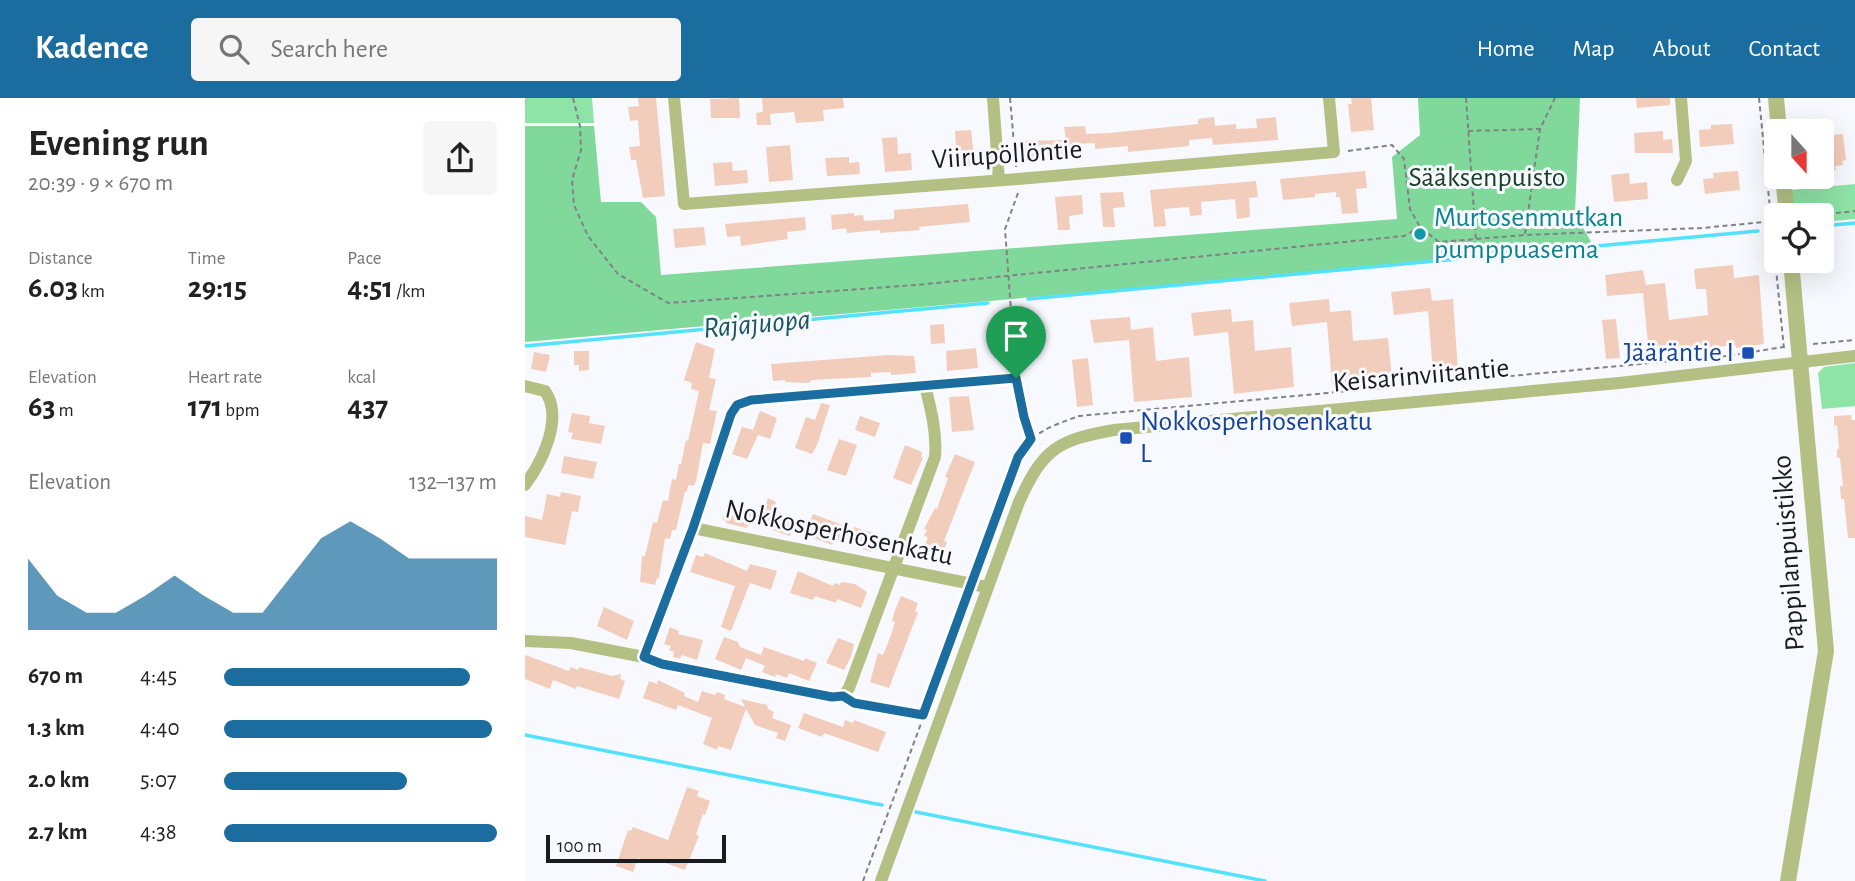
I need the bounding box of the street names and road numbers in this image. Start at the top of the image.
street label: Viirupöllöntie [931,136,1083,174]
street label: Keisarinviitantie [1332,354,1510,398]
street label: Pappilanpuistikko [1768,454,1810,652]
street label: Nokkosperhosenkatu [723,495,955,571]

